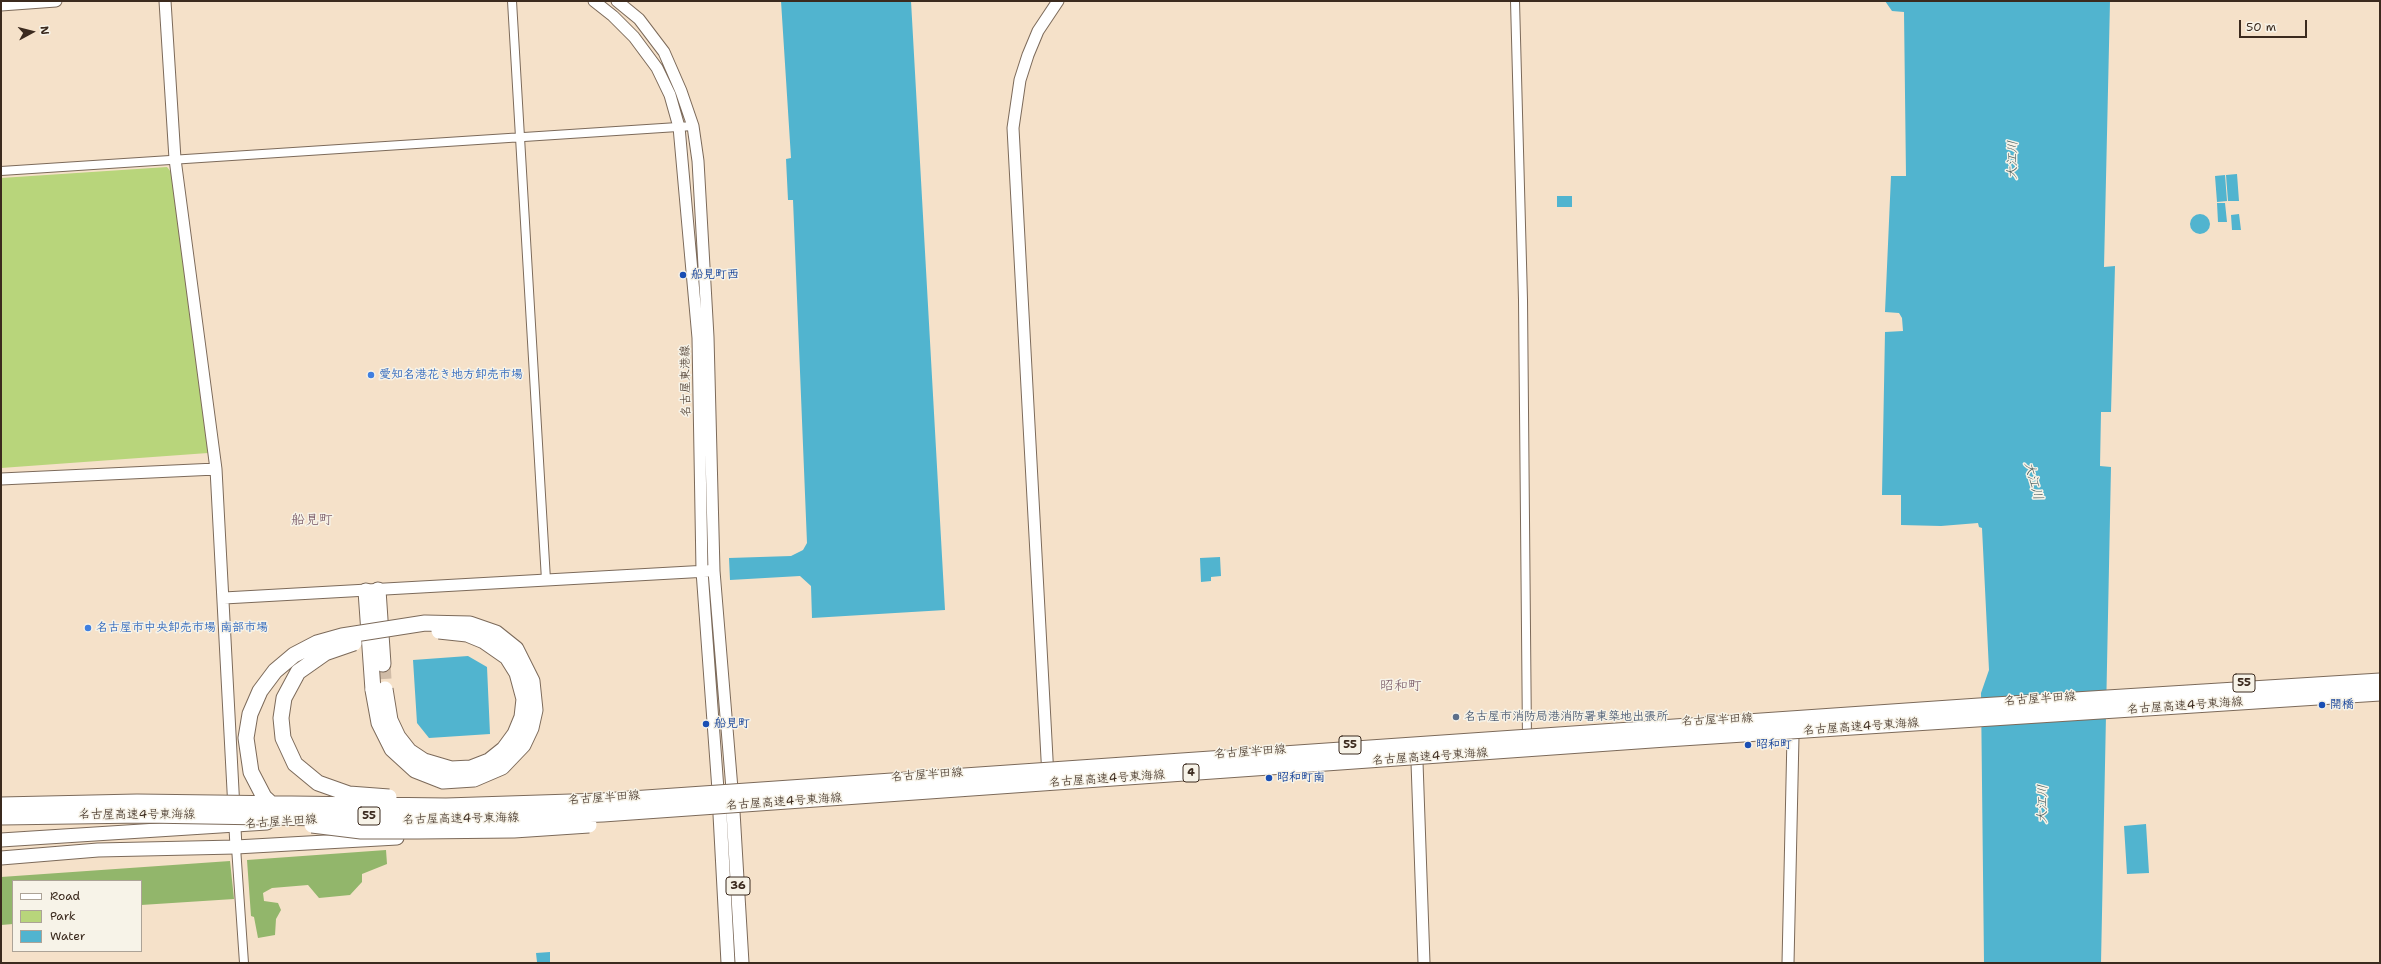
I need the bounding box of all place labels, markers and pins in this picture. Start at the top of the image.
place label: 船見町西 [691,268,739,282]
marker: 船見町西 [678,270,688,280]
place label: 愛知名港花き地方卸売市場 [379,368,523,382]
marker: 愛知名港花き地方卸売市場 [366,370,376,380]
place label: 名古屋市中央卸売市場 南部市場 [96,621,268,635]
marker: 名古屋市中央卸売市場 南部市場 [83,623,93,633]
place label: 開橋 [2330,698,2354,712]
marker: 開橋 [2317,700,2327,710]
place label: 名古屋市消防局港消防署東築地出張所 [1464,710,1668,724]
marker: 名古屋市消防局港消防署東築地出張所 [1451,712,1461,722]
place label: 船見町 [714,717,750,731]
marker: 船見町 [701,719,711,729]
place label: 昭和町 [1756,738,1792,752]
marker: 昭和町 [1743,740,1753,750]
place label: 昭和町南 [1277,771,1325,785]
marker: 昭和町南 [1264,773,1274,783]

